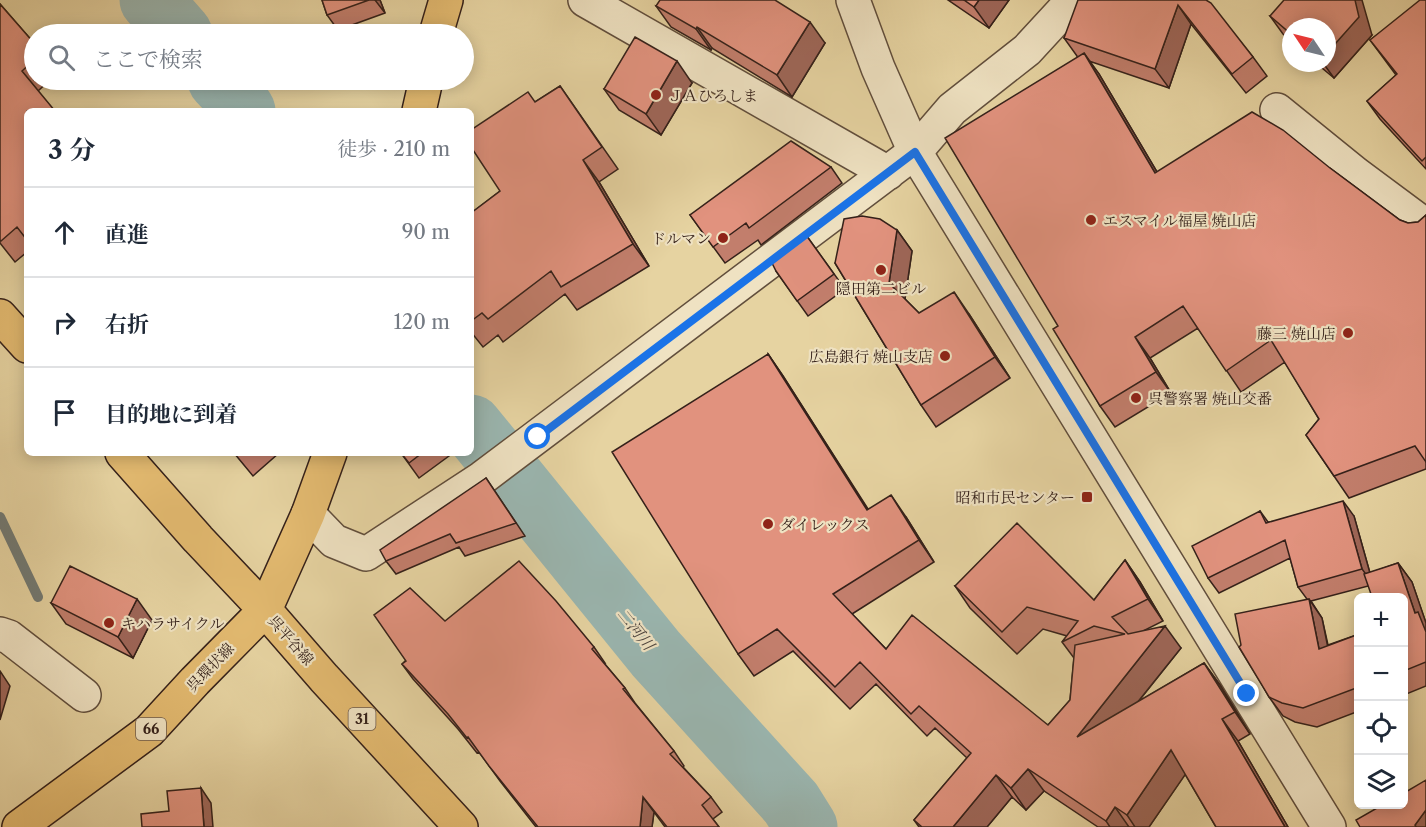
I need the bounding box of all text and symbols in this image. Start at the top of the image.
north arrow [1282,18,1336,72]
search box [24,24,474,90]
icon: search [45,41,78,74]
text: ここで検索 [93,46,203,73]
place label: ＪＡひろしま [668,86,758,105]
marker: ＪＡひろしま [649,88,663,102]
text: 3 分 [48,134,95,166]
text: 徒歩 · 210 m [337,137,450,161]
place label: エスマイル福屋 焼山店 [1103,211,1256,230]
marker: エスマイル福屋 焼山店 [1084,213,1098,227]
icon: ahead [48,216,81,249]
text: 90 m [402,220,450,244]
text: 直進 [105,221,149,248]
place label: ドルマン [651,229,711,248]
marker: ドルマン [716,231,730,245]
marker: 隠田第二ビル [874,263,888,277]
place label: 隠田第二ビル [836,279,926,298]
icon: right [48,306,81,339]
text: 120 m [393,310,450,334]
text: 右折 [105,311,149,338]
place label: 藤三 焼山店 [1257,324,1336,343]
marker: 藤三 焼山店 [1341,326,1355,340]
place label: 広島銀行 焼山支店 [809,347,933,366]
marker: 広島銀行 焼山支店 [938,349,952,363]
place label: 呉警察署 焼山交番 [1148,389,1272,408]
marker: 呉警察署 焼山交番 [1129,391,1143,405]
icon: arrive [48,396,81,429]
text: 目的地に到着 [105,401,237,428]
route start [524,423,550,449]
place label: 昭和市民センター [956,488,1075,507]
marker: 昭和市民センター [1080,490,1094,504]
place label: ダイレックス [780,515,869,534]
marker: ダイレックス [761,517,775,531]
map controls [1354,593,1408,809]
button: + [1354,593,1408,647]
water label: 二河川 [613,604,660,655]
street label: 呉平谷線 [264,611,318,669]
place label: キハラサイクル [121,614,224,633]
marker: キハラサイクル [102,616,116,630]
street label: 呉環状線 [182,639,238,695]
button: − [1354,647,1408,701]
route end [1233,680,1259,706]
button: locate [1354,701,1408,755]
road number: 31 [348,708,376,730]
road number: 66 [136,718,166,740]
button: layers [1354,755,1408,809]

